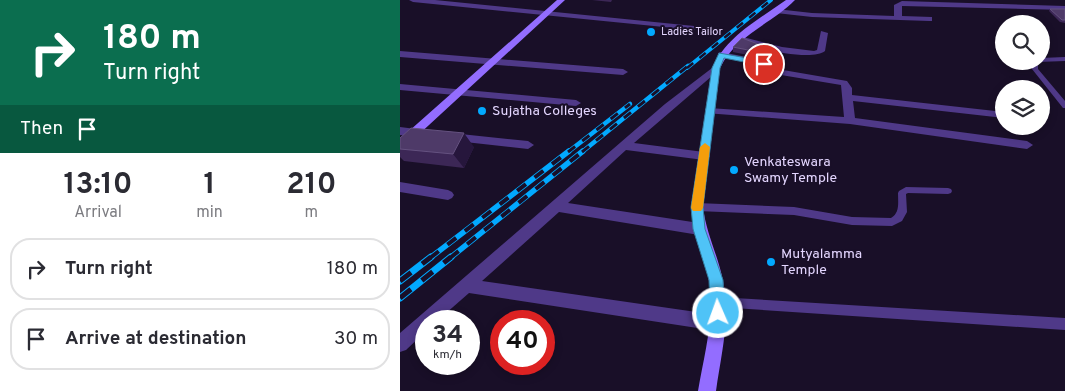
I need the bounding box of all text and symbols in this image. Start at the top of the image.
map controls [995,15,1050,135]
button: search [995,15,1050,70]
text: 180 m [103,17,201,61]
icon: right [20,20,85,85]
place label: Ladies Tailor [661,25,723,39]
marker: Ladies Tailor [645,26,657,38]
pin [743,43,785,85]
icon: arrive [750,50,778,78]
text: Turn right [103,60,200,87]
button: layers [995,80,1050,135]
place label: Sujatha Colleges [492,103,597,120]
marker: Sujatha Colleges [476,105,488,117]
icon: arrive [73,115,101,143]
text: Then [20,117,63,141]
place label: Venkateswara Swamy Temple [744,154,837,187]
marker: Venkateswara Swamy Temple [728,164,740,176]
text: 13:10 [64,167,133,204]
text: 1 [203,167,215,204]
text: 210 [286,167,336,204]
text: Arrival [74,203,122,223]
text: min [196,203,223,223]
text: m [305,203,318,223]
place label: Mutyalamma Temple [781,246,862,279]
icon: right [22,255,50,283]
marker: Mutyalamma Temple [765,256,777,268]
text: Turn right [65,257,153,281]
text: 180 m [327,257,378,281]
position arrow [691,286,743,338]
speed limit sign: 40 [490,310,555,375]
text: 34 [432,320,463,352]
icon: arrive [22,325,50,353]
text: Arrive at destination [65,327,246,351]
text: 30 m [334,327,378,351]
text: km/h [433,347,462,363]

